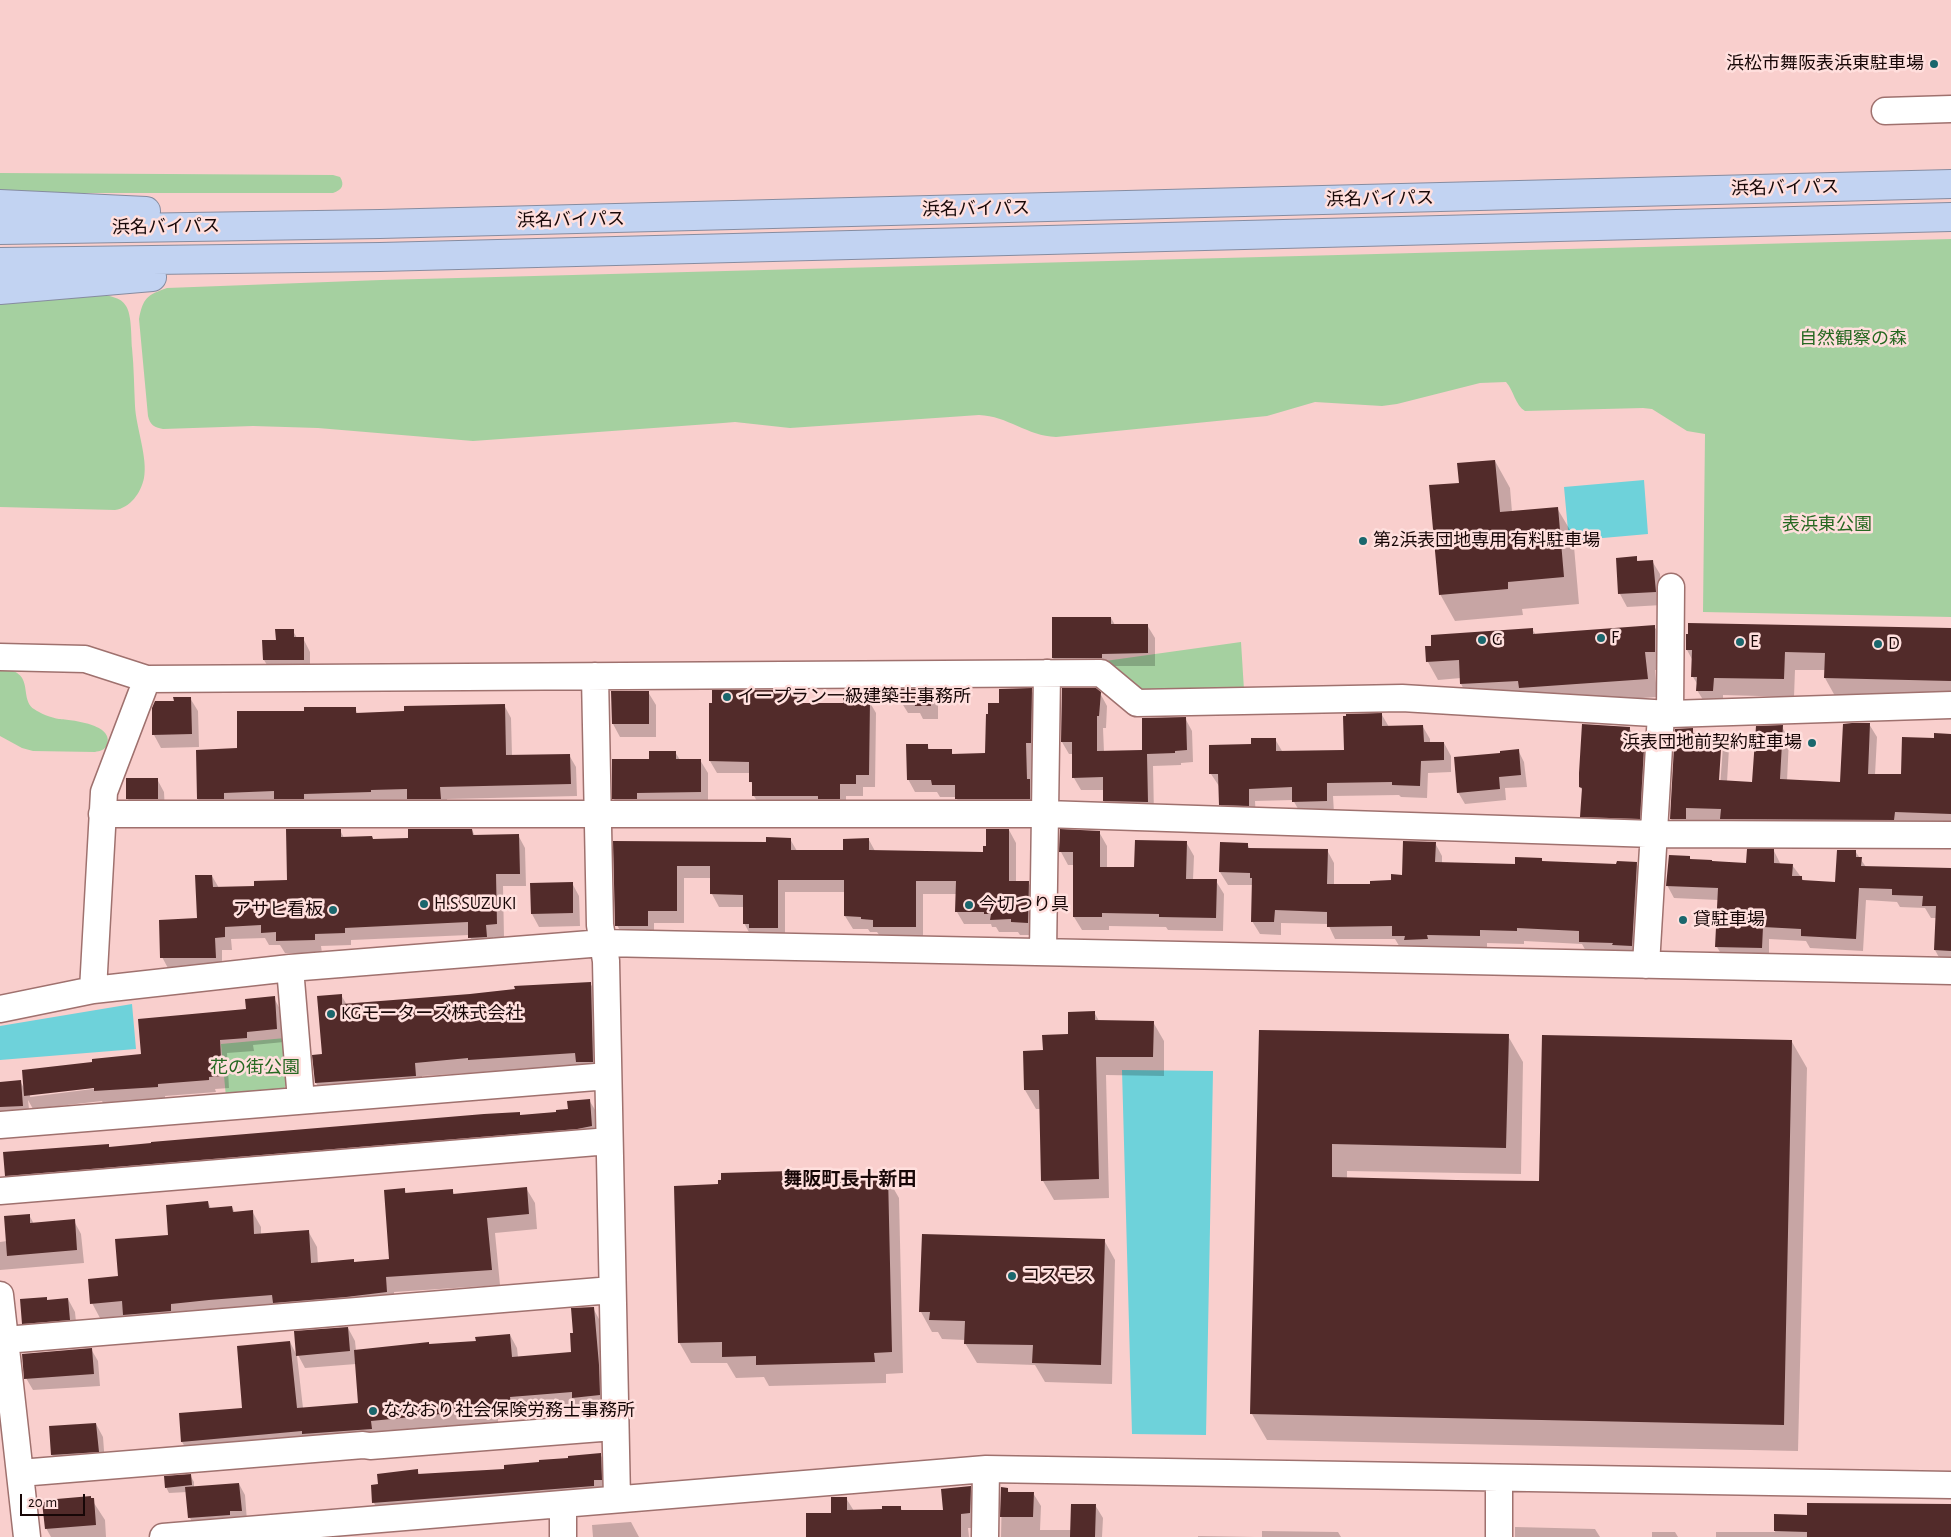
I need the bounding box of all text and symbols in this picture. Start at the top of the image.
place label: 浜松市舞阪表浜東駐車場 [1726,53,1924,75]
marker: 浜松市舞阪表浜東駐車場 [1928,58,1940,70]
street label: 浜名バイパス [1731,176,1839,200]
street label: 浜名バイパス [1326,187,1434,211]
street label: 浜名バイパス [922,197,1030,221]
street label: 浜名バイパス [517,208,625,232]
street label: 浜名バイパス [112,215,220,239]
park label: 自然観察の森 [1799,328,1907,350]
park label: 表浜東公園 [1782,514,1872,536]
place label: 第2浜表団地専用 有料駐車場 [1373,530,1600,552]
marker: 第2浜表団地専用 有料駐車場 [1357,535,1369,547]
place label: F [1611,627,1619,649]
place label: G [1492,629,1503,651]
place label: E [1750,631,1759,653]
marker: F [1595,632,1607,644]
place label: D [1888,633,1900,655]
marker: G [1476,634,1488,646]
marker: E [1734,636,1746,648]
marker: D [1872,638,1884,650]
place label: イープラン一級建築士事務所 [737,686,971,708]
marker: イープラン一級建築士事務所 [721,691,733,703]
place label: 浜表団地前契約駐車場 [1622,732,1802,754]
marker: 浜表団地前契約駐車場 [1806,737,1818,749]
place label: H.S SUZUKI [434,893,517,915]
place label: 今切つり具 [979,894,1069,916]
marker: H.S SUZUKI [418,898,430,910]
place label: アサヒ看板 [233,899,323,921]
marker: 今切つり具 [963,899,975,911]
marker: アサヒ看板 [327,904,339,916]
place label: 貸駐車場 [1693,909,1765,931]
marker: 貸駐車場 [1677,914,1689,926]
place label: KGモーターズ株式会社 [341,1003,523,1025]
marker: KGモーターズ株式会社 [325,1008,337,1020]
park label: 花の街公園 [210,1057,300,1079]
district label: 舞阪町長十新田 [784,1168,916,1190]
place label: コスモス [1022,1265,1094,1287]
marker: コスモス [1006,1270,1018,1282]
place label: ななおり社会保険労務士事務所 [383,1400,635,1422]
marker: ななおり社会保険労務士事務所 [367,1405,379,1417]
scale bar [22,1484,88,1516]
text: 20 m [28,1495,57,1510]

